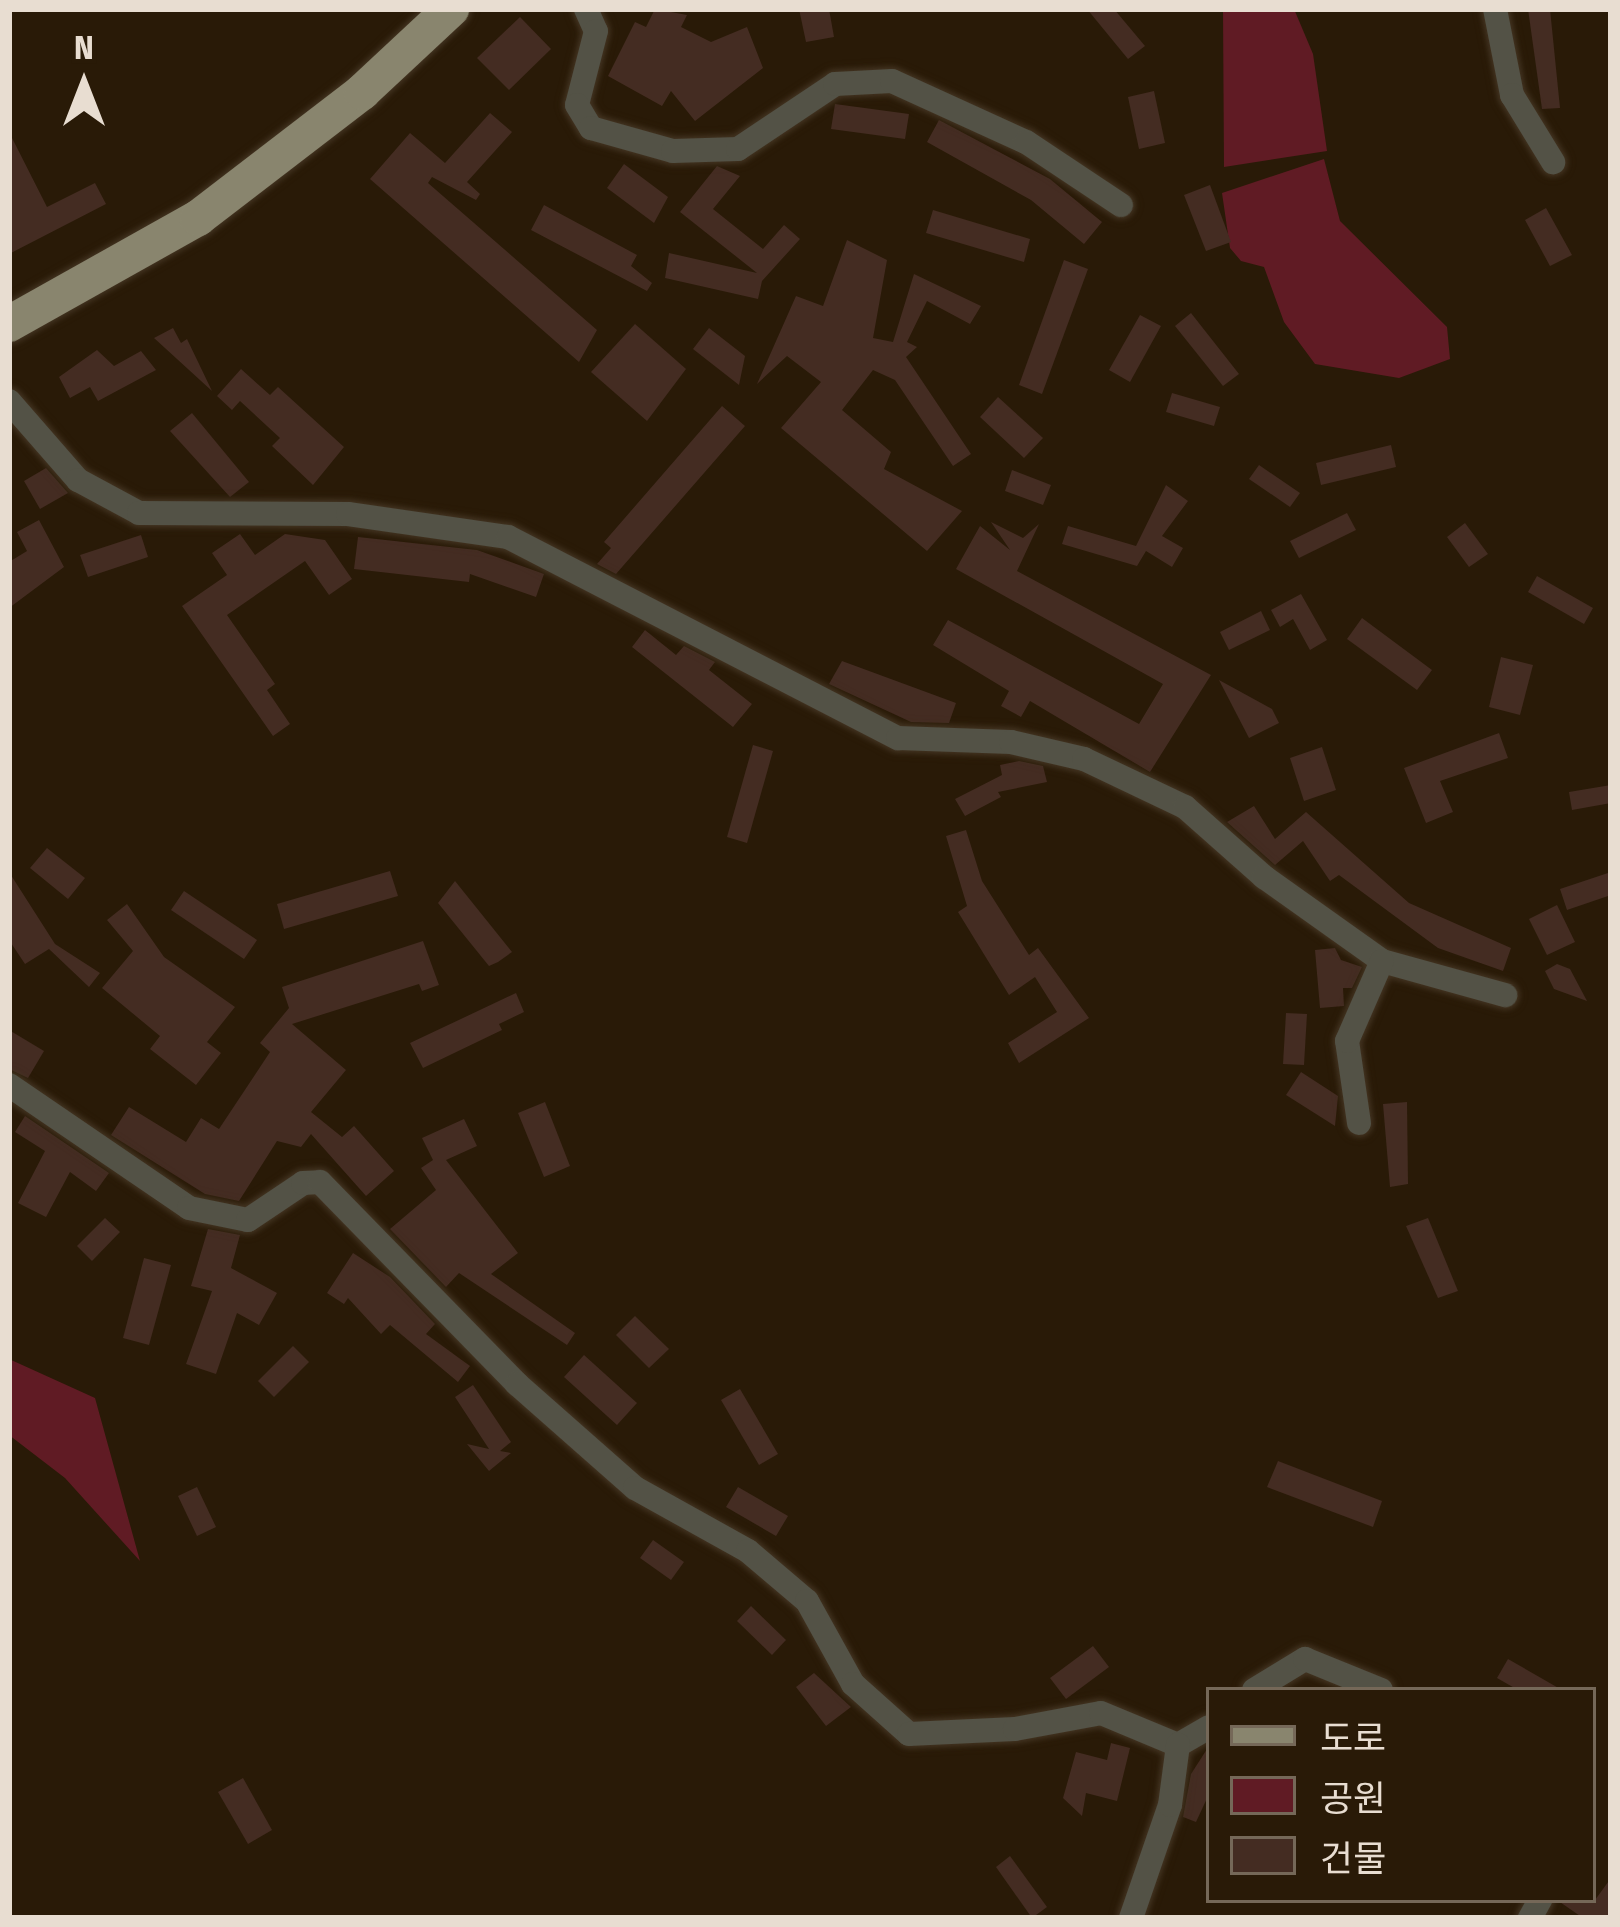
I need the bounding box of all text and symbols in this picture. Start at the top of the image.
north arrow [24,24,144,144]
text: N [74,28,94,68]
legend [1206,1687,1596,1903]
text: 도로 [1320,1717,1386,1761]
text: 공원 [1320,1777,1386,1821]
text: 건물 [1320,1837,1386,1881]

